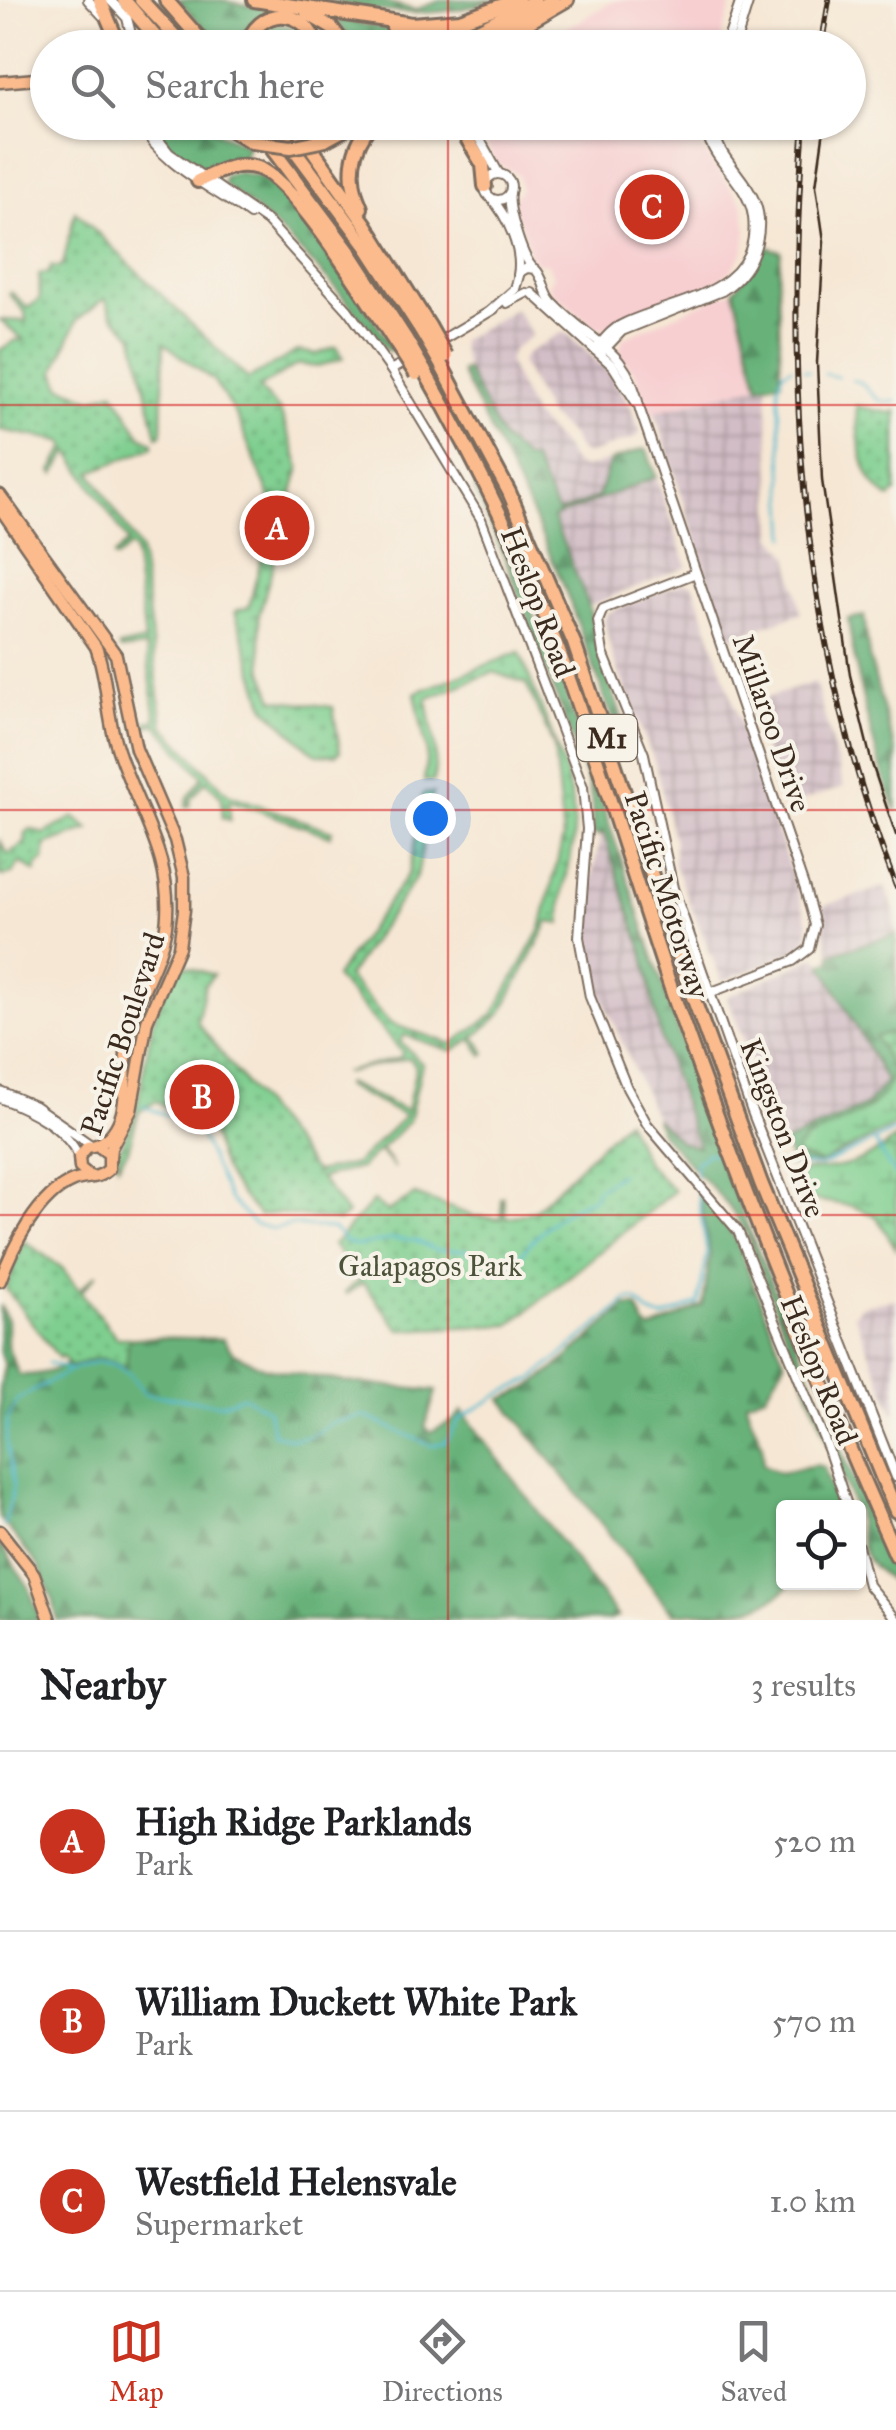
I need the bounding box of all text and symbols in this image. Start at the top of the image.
search box [30,30,866,140]
icon: search [65,58,120,113]
text: Search here [145,62,325,108]
pin: C [620,170,684,244]
pin: A [244,490,310,566]
street label: Heslop Road [493,522,583,682]
street label: Millaroo Drive [725,629,819,817]
road number: M1 [577,715,637,761]
street label: Pacific Motorway [617,787,718,1004]
your location [405,793,456,844]
street label: Pacific Boulevard [73,928,173,1140]
street label: Kingston Drive [732,1033,834,1223]
pin: B [170,1060,234,1134]
park label: Galapagos Park [338,1248,522,1284]
street label: Heslop Road [773,1290,865,1450]
map controls [776,1500,866,1590]
button: locate [776,1500,866,1590]
text: Nearby [40,1659,165,1711]
text: 3 results [751,1666,856,1705]
text: High Ridge Parklands [135,1799,472,1845]
text: A [62,1822,83,1861]
text: 520 m [773,1822,856,1861]
text: Park [135,1845,193,1884]
text: William Duckett White Park [135,1979,577,2025]
text: B [62,2002,83,2041]
text: 570 m [772,2002,856,2041]
text: Park [135,2025,193,2064]
text: Westfield Helensvale [135,2159,457,2205]
text: C [62,2182,83,2221]
text: 1.0 km [769,2182,856,2221]
text: Supermarket [135,2205,303,2244]
tab: Map [109,2314,164,2409]
tab: Directions [382,2314,503,2409]
tab: Saved [721,2314,787,2409]

